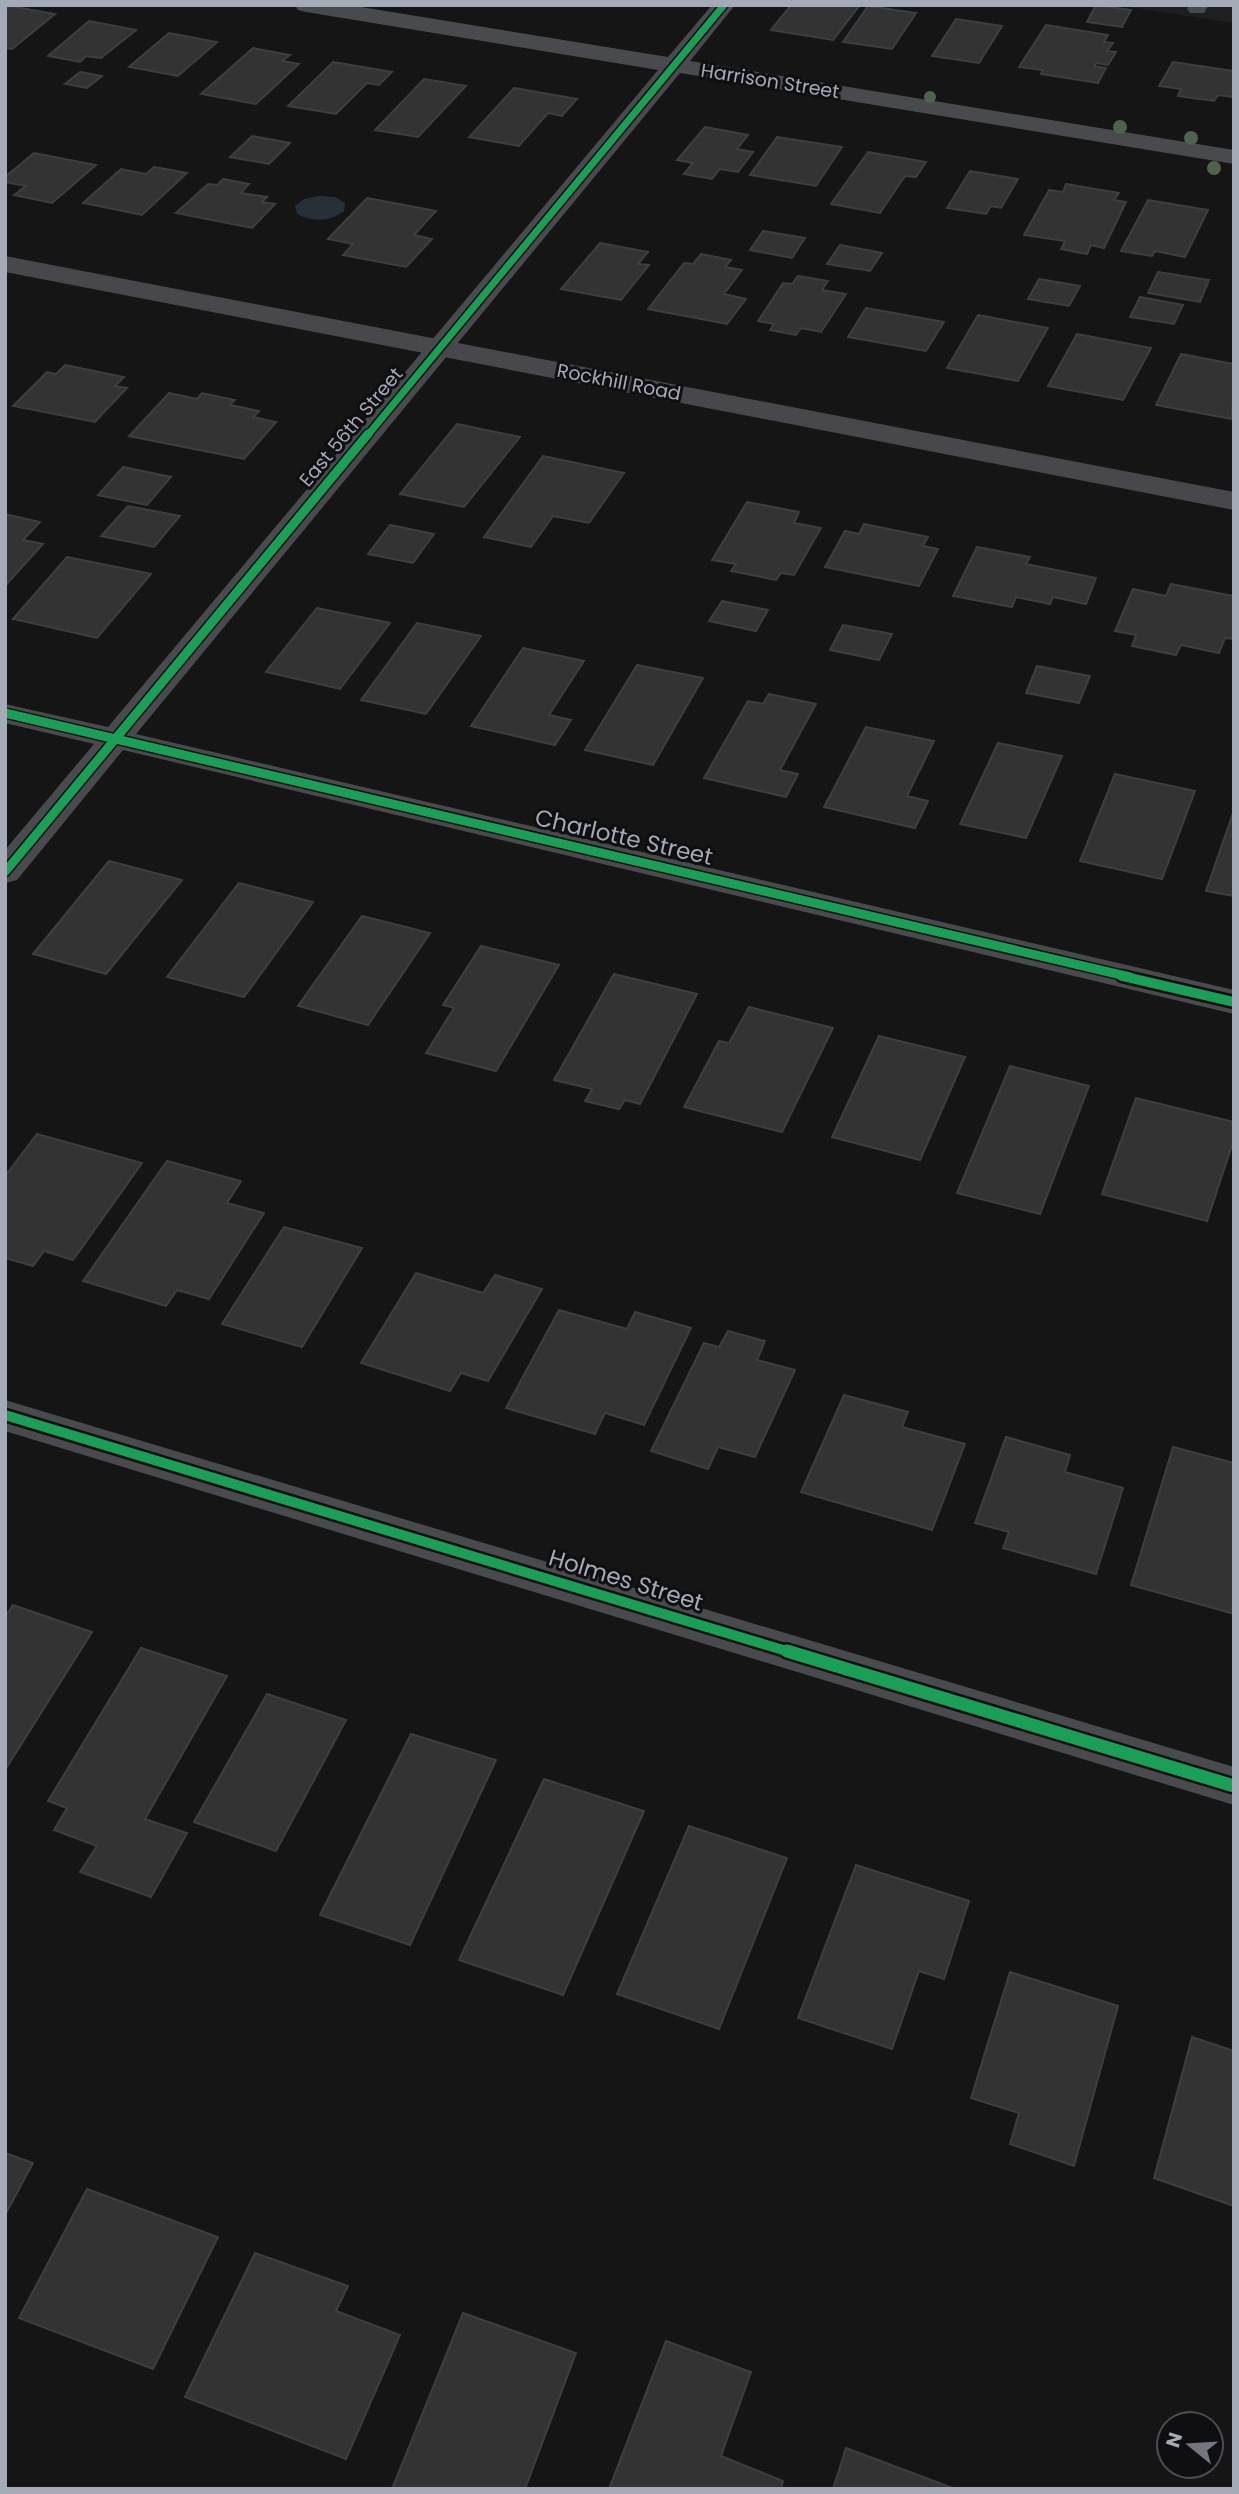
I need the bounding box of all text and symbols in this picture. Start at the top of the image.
street label: Harrison Street [699,57,841,105]
street label: Rockhill Road [555,357,683,407]
street label: East 56th Street [293,361,409,492]
street label: Charlotte Street [532,801,716,873]
street label: Holmes Street [545,1541,707,1619]
north arrow [1155,2410,1225,2480]
text: N [1159,2429,1189,2451]

